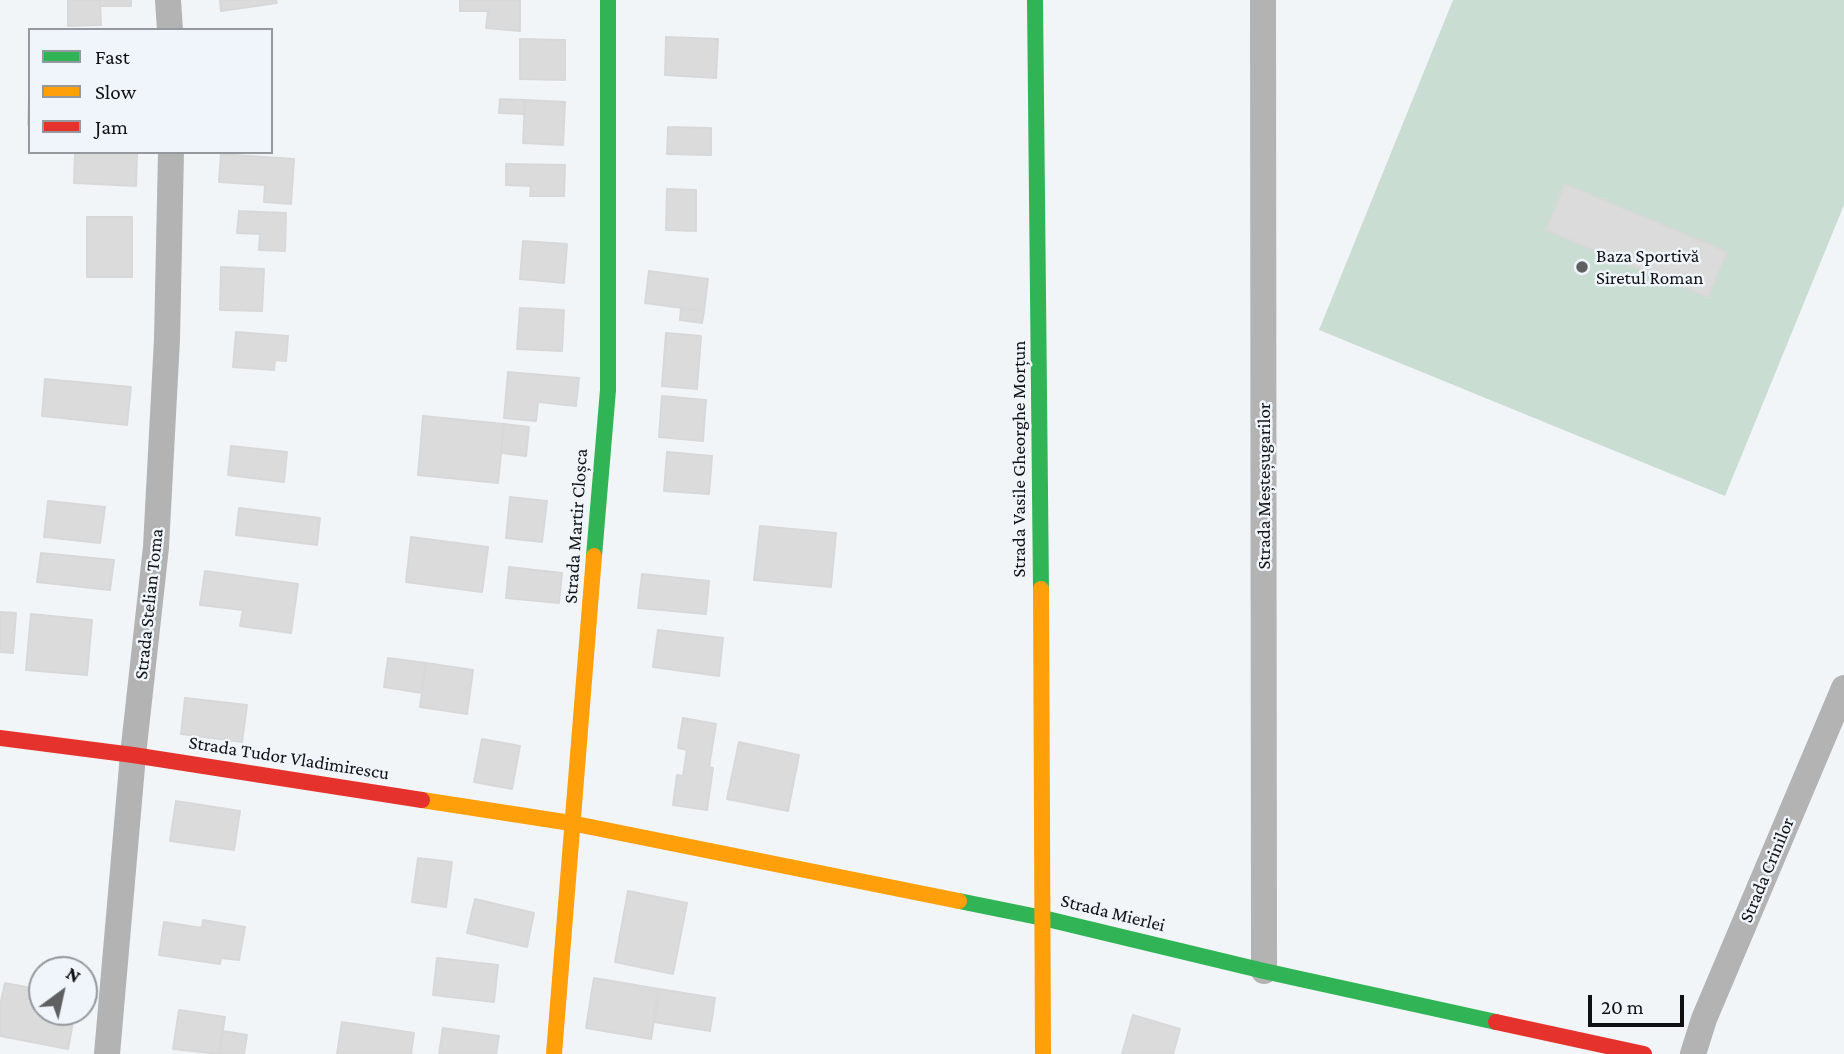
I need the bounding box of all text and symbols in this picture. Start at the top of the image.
legend [28,28,273,154]
text: Fast [95,45,130,69]
text: Slow [95,80,136,104]
text: Jam [95,115,128,139]
place label: Baza Sportivă Siretul Roman [1596,245,1703,289]
marker: Baza Sportivă Siretul Roman [1574,259,1590,275]
street label: Strada Vasile Gheorghe Morțun [1008,340,1030,578]
street label: Strada Meșteșugarilor [1253,402,1275,570]
street label: Strada Martir Cloșca [559,448,593,604]
street label: Strada Stelian Toma [130,527,168,681]
street label: Strada Tudor Vladimirescu [187,731,391,785]
street label: Strada Crinilor [1735,814,1799,926]
street label: Strada Mierlei [1058,889,1168,937]
north arrow [28,956,98,1026]
text: N [62,962,85,987]
scale bar [1592,981,1688,1025]
text: 20 m [1601,995,1644,1019]

